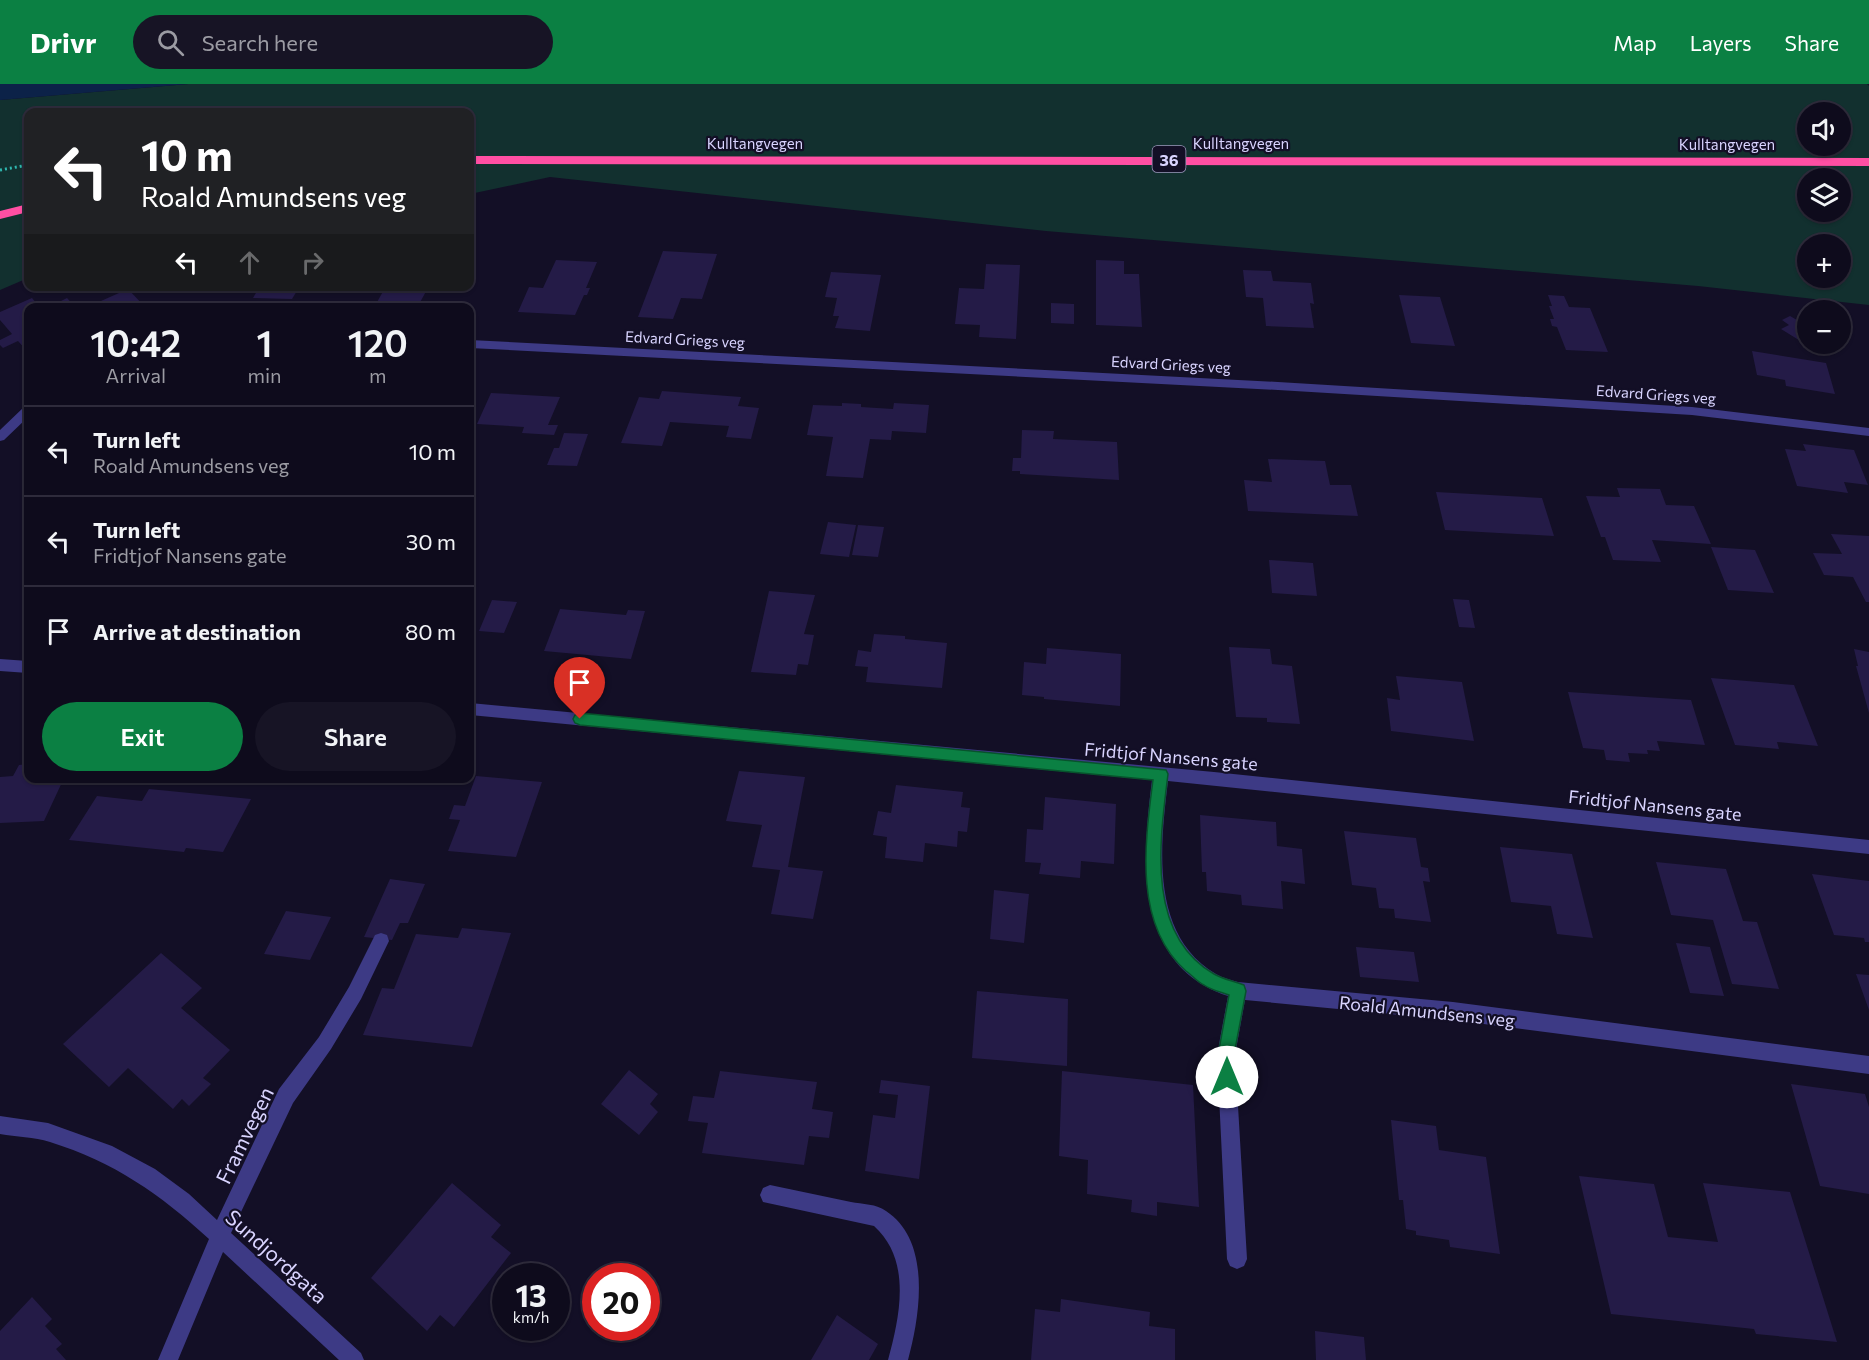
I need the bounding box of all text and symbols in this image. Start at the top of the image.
search box [133,15,553,69]
text: Drivr [30,25,97,59]
icon: search [154,26,187,59]
text: Search here [202,29,318,56]
text: Map [1613,30,1657,55]
text: Layers [1690,30,1752,55]
text: Share [1785,30,1839,55]
map controls [1797,102,1851,354]
button: sound [1797,102,1851,156]
text: 10 m [141,128,233,180]
icon: left [42,132,120,210]
street label: Kulltangvegen [707,134,803,152]
street label: Kulltangvegen [1193,134,1289,152]
street label: Kulltangvegen [1679,135,1775,153]
road number: 36 [1152,146,1186,172]
button: layers [1797,168,1851,222]
text: Roald Amundsens veg [141,180,406,213]
button: + [1797,234,1851,288]
icon: left [170,246,203,279]
icon: ahead [233,246,266,279]
icon: right [296,246,329,279]
button: − [1797,300,1851,354]
text: 10:42 [90,320,181,364]
text: 1 [256,320,272,364]
text: 120 [348,320,408,364]
street label: Edvard Griegs veg [624,327,746,351]
street label: Edvard Griegs veg [1110,352,1232,376]
text: Arrival [105,363,166,387]
text: min [247,363,282,387]
text: m [369,363,386,387]
street label: Edvard Griegs veg [1595,381,1717,407]
text: Turn left [93,426,180,453]
icon: left [42,435,75,468]
text: 10 m [409,438,456,465]
text: Roald Amundsens veg [93,453,289,477]
text: Turn left [93,516,180,543]
icon: left [42,525,75,558]
text: 30 m [406,528,456,555]
text: Fridtjof Nansens gate [93,543,287,567]
icon: arrive [42,615,75,648]
text: Arrive at destination [93,618,301,645]
text: 80 m [405,618,456,645]
pin [554,657,605,719]
icon: arrive [563,666,596,699]
button: Exit [42,702,243,771]
button: Share [255,702,456,771]
street label: Fridtjof Nansens gate [1083,737,1259,775]
street label: Fridtjof Nansens gate [1567,785,1743,825]
street label: Roald Amundsens veg [1338,991,1516,1031]
position arrow [1195,1045,1259,1109]
street label: Framvegen [210,1082,278,1188]
street label: Sundjordgata [221,1204,333,1308]
speed limit sign: 20 [582,1263,660,1341]
text: 13 [515,1276,547,1313]
text: km/h [513,1308,549,1326]

